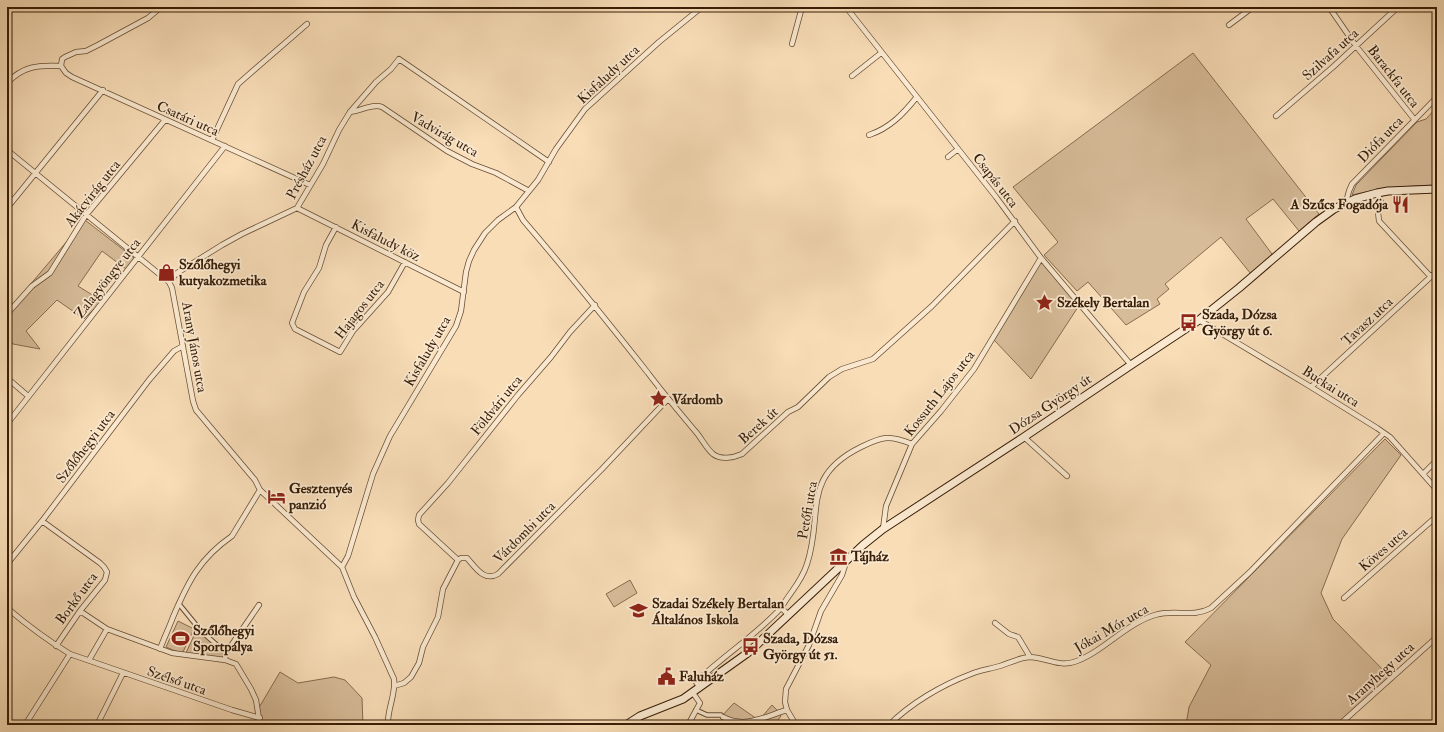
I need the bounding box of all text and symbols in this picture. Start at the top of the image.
street label: Szilvafa utca [1299,25,1362,84]
street label: Kisfaludy utca [574,41,644,108]
street label: Barackfa utca [1364,42,1423,111]
street label: Csatári utca [154,97,222,140]
street label: Vadvirág utca [408,108,482,161]
street label: Diófa utca [1354,112,1407,166]
street label: Présház utca [283,132,330,202]
street label: Csapás utca [968,150,1022,212]
street label: Akácvirág utca [60,156,124,231]
restaurant icon: A Szűcs Fogadója [1391,194,1411,214]
place label: A Szűcs Fogadója [1289,196,1389,214]
street label: Kisfaludy köz [348,216,423,266]
street label: Zalagyöngye utca [71,234,145,323]
place label: Szőlőhegyi kutyakozmetika [178,256,268,290]
shop icon: Szőlőhegyi kutyakozmetika [156,262,176,282]
street label: Hajagos utca [331,276,388,342]
place icon: Székely Bertalan [1034,292,1054,312]
street label: Tavasz utca [1338,293,1397,349]
place label: Székely Bertalan [1057,294,1150,312]
street label: Arany János utca [177,299,211,394]
place label: Szada, Dózsa György út 6. [1202,306,1278,340]
bus stop icon: Szada, Dózsa György út 6. [1179,312,1199,332]
street label: Kisfaludy utca [400,313,455,390]
street label: Kossuth Lajos utca [900,347,978,440]
street label: Buckai utca [1299,362,1363,411]
street label: Dózsa György út [1006,370,1096,439]
street label: Földvári utca [467,372,526,439]
place icon: Várdomb [649,389,669,409]
place label: Várdomb [671,391,723,408]
street label: Berek út [735,403,782,448]
street label: Szőlőhegyi utca [52,406,119,487]
street label: Petőfi utca [794,479,821,540]
place label: Gesztenyés panzió [288,480,353,514]
hotel icon: Gesztenyés panzió [266,486,286,506]
street label: Várdombi utca [490,498,559,567]
street label: Köves utca [1356,524,1411,575]
museum icon: Tájház [828,546,848,566]
place label: Tájház [850,548,889,565]
street label: Borkő utca [52,569,101,628]
place label: Szadai Székely Bertalan Általános Iskola [651,595,785,628]
street label: Jókai Mór utca [1070,600,1151,657]
school or university icon: Szadai Székely Bertalan Általános Iskola [629,601,649,621]
place label: Szőlőhegyi Sportpálya [193,622,255,656]
sports icon: Szőlőhegyi Sportpálya [170,628,190,648]
place label: Szada, Dózsa György út 51. [763,630,839,664]
bus stop icon: Szada, Dózsa György út 51. [740,636,760,656]
street label: Aranyhegy utca [1342,638,1419,710]
street label: Szélső utca [145,662,209,699]
public building icon: Faluház [656,666,676,686]
place label: Faluház [679,668,724,685]

